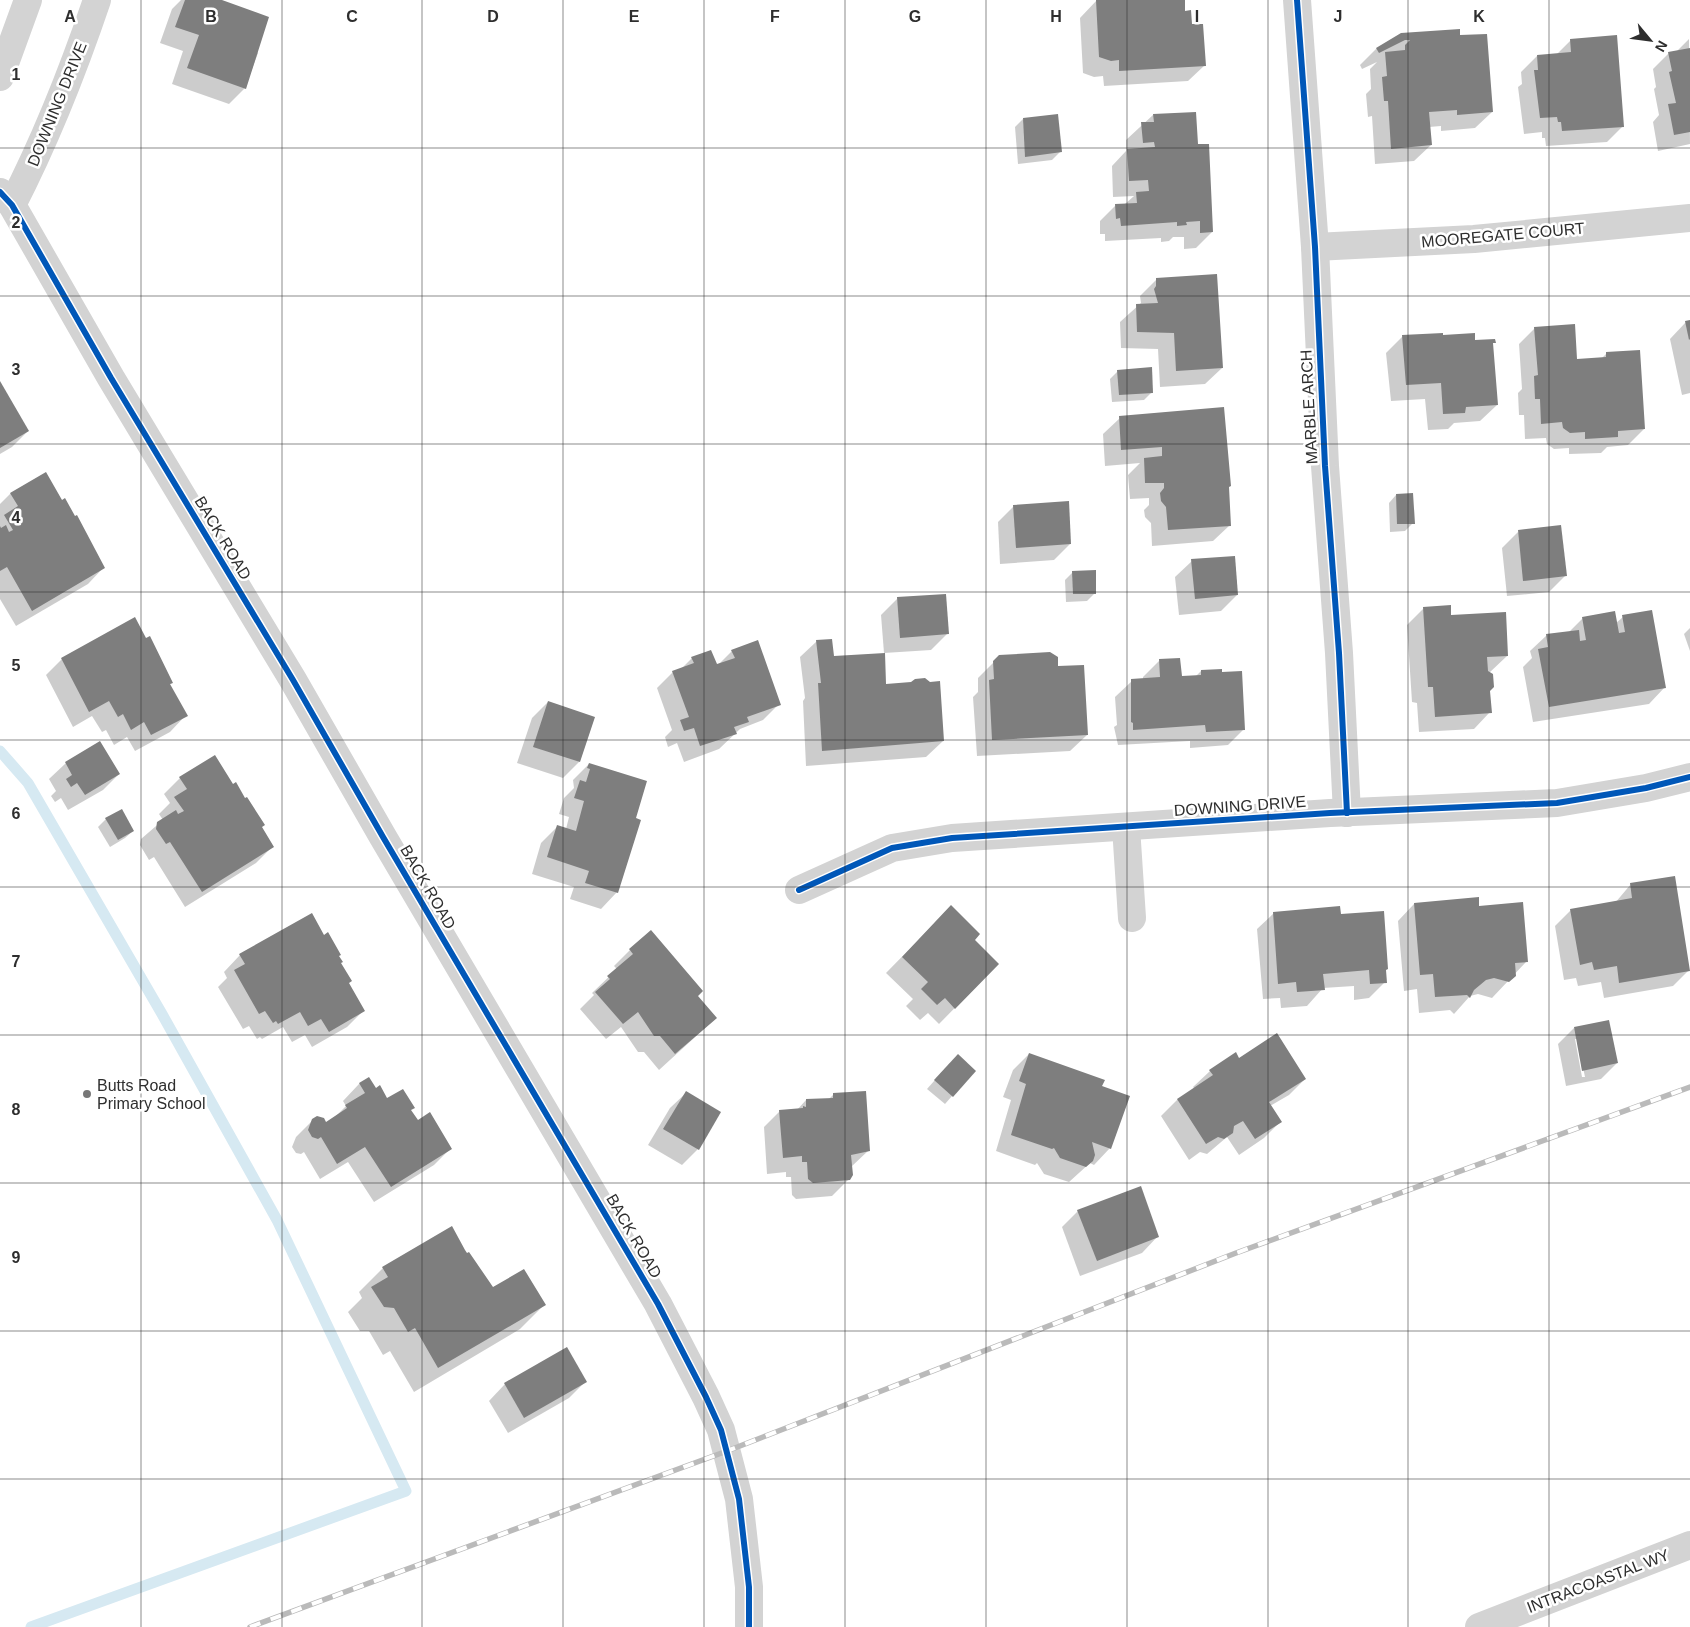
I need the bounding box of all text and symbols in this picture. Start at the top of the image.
text: A [64,8,76,25]
text: B [205,8,217,25]
text: C [346,8,358,25]
text: D [487,8,499,25]
text: E [629,8,640,25]
text: F [770,8,780,25]
text: G [909,8,921,25]
text: H [1050,8,1062,25]
text: I [1195,8,1199,25]
text: J [1334,8,1342,25]
text: K [1473,8,1485,25]
north arrow [1625,15,1675,65]
text: N [1652,38,1671,55]
street label: DOWNING DRIVE [24,39,90,169]
text: 1 [12,66,21,83]
text: 2 [12,214,21,231]
street label: MOOREGATE COURT [1421,219,1586,251]
street label: MARBLE ARCH [1298,349,1320,465]
text: 3 [12,361,21,378]
street label: BACK ROAD [191,493,255,583]
text: 4 [12,509,21,526]
text: 5 [12,657,21,674]
street label: DOWNING DRIVE [1173,793,1307,819]
text: 6 [12,805,21,822]
street label: BACK ROAD [397,842,459,932]
text: 7 [12,953,21,970]
place label: Butts Road Primary School [97,1077,205,1112]
marker: Butts Road Primary School [81,1088,93,1100]
text: 8 [12,1101,21,1118]
street label: BACK ROAD [603,1191,665,1281]
text: 9 [12,1249,21,1266]
street label: INTRACOASTAL WY [1524,1546,1672,1616]

